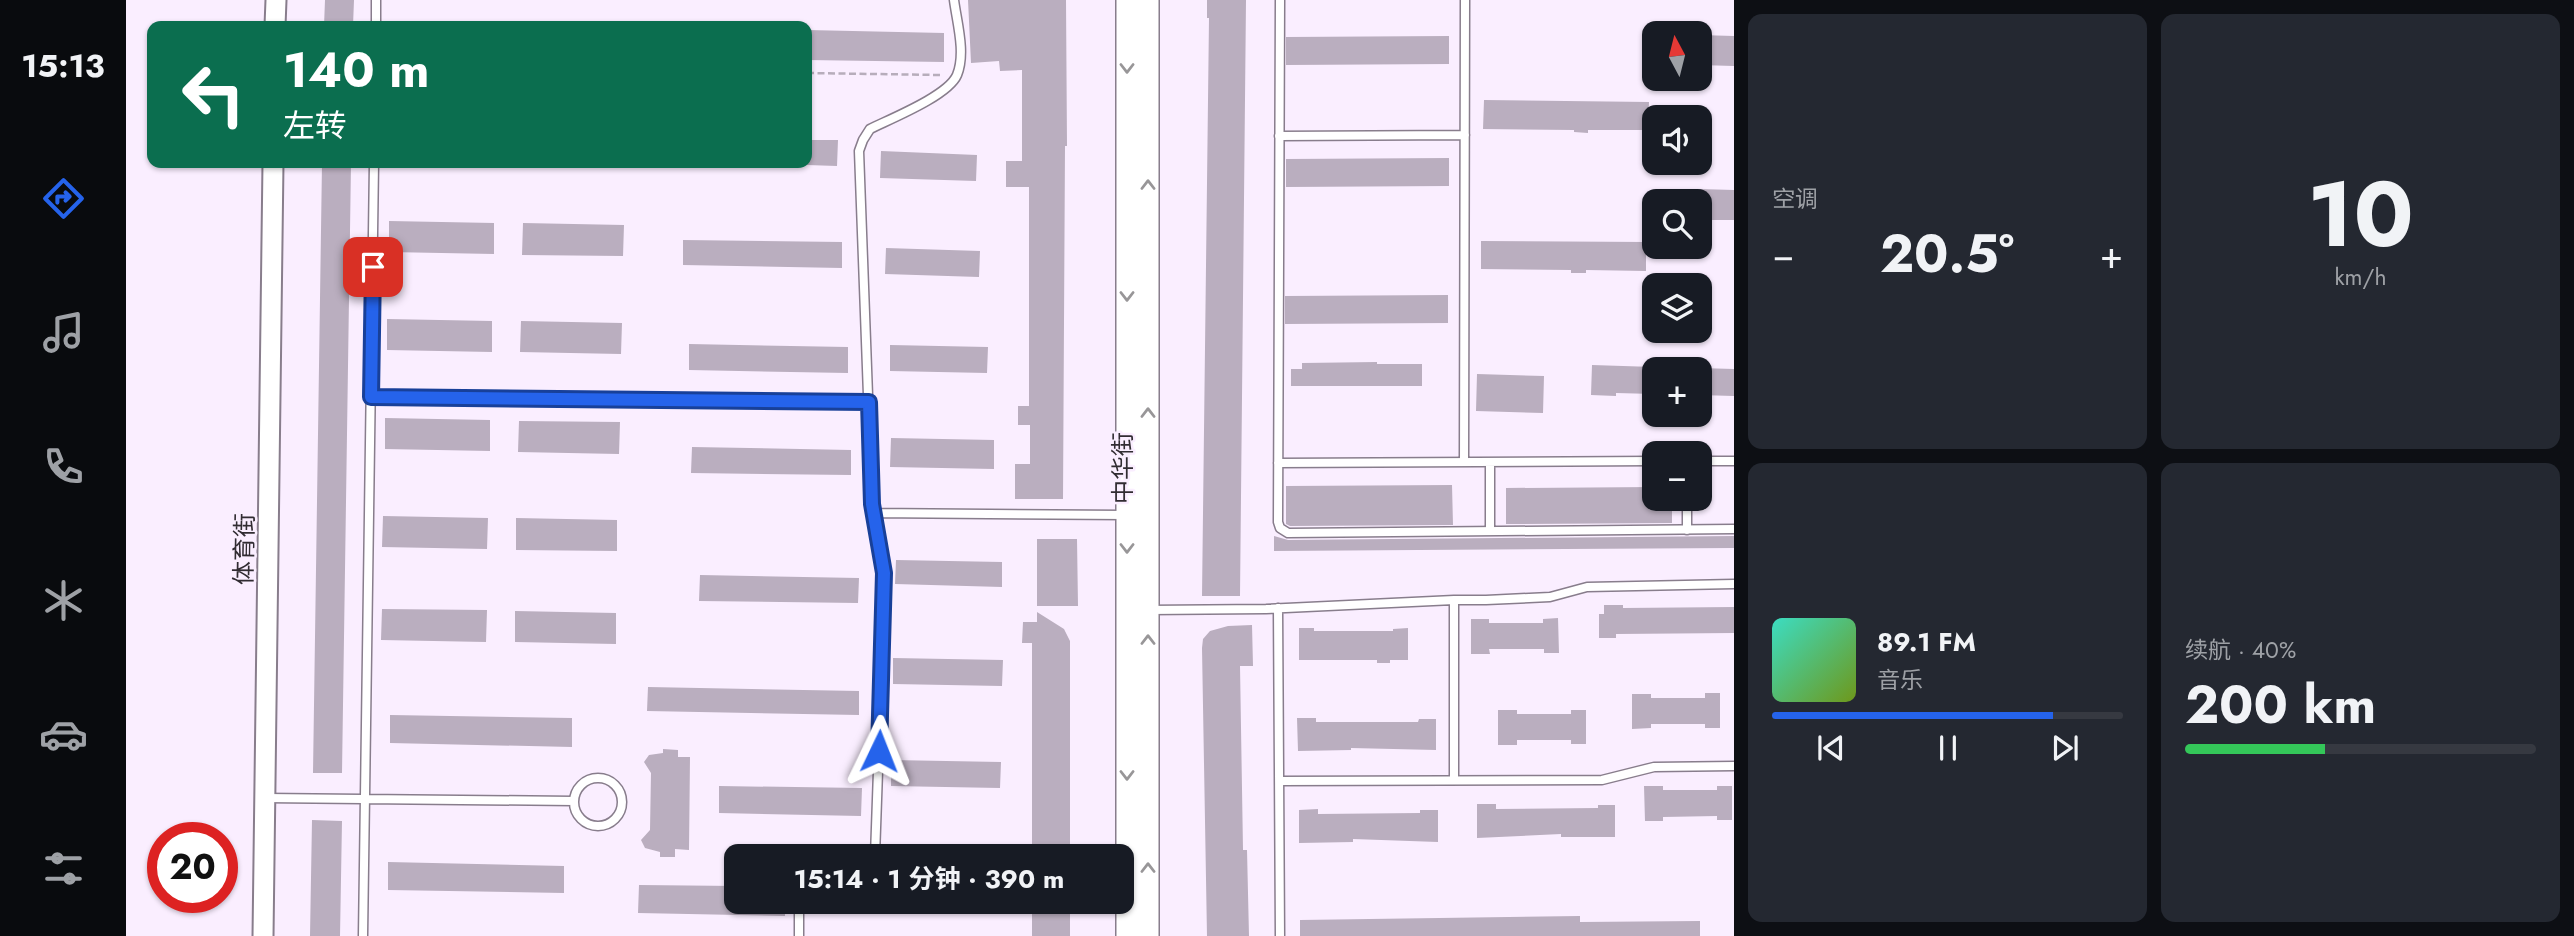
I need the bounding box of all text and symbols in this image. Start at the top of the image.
north arrow [1642,21,1712,91]
map controls [1642,21,1712,511]
text: 140 m [283,35,429,105]
text: 15:13 [21,43,105,89]
icon: left [168,49,259,140]
one-way arrow [1119,63,1135,74]
text: 左转 [283,103,347,149]
button: sound [1642,105,1712,175]
text: 10 [2307,149,2414,280]
icon: directions [39,174,88,223]
one-way arrow [1140,180,1156,190]
text: 空调 [1772,182,1818,216]
button: search [1642,189,1712,259]
text: 20.5° [1880,216,2014,292]
text: − [1772,227,1794,282]
text: + [2100,227,2123,282]
pin [343,237,403,297]
icon: arrive [354,248,392,286]
text: km/h [2335,260,2386,294]
button: layers [1642,273,1712,343]
one-way arrow [1119,291,1135,301]
icon: music [39,308,88,357]
button: + [1642,357,1712,427]
one-way arrow [1140,407,1156,418]
street label: 中华街 [1105,432,1140,504]
button: − [1642,441,1712,511]
icon: phone [39,442,88,491]
street label: 体育街 [226,513,262,585]
one-way arrow [1119,543,1135,553]
icon: climate [39,576,88,625]
text: 89.1 FM [1877,623,1976,661]
text: 续航 · 40% [2185,633,2296,667]
one-way arrow [1140,635,1156,645]
text: 音乐 [1877,663,1923,697]
text: 200 km [2185,667,2376,743]
icon: car [39,710,88,759]
position arrow [842,714,916,788]
icon: previous [1812,729,1850,767]
icon: pause [1929,729,1967,767]
icon: next [2046,729,2084,767]
one-way arrow [1119,770,1135,781]
speed limit sign: 20 [147,822,238,913]
icon: filters [39,844,88,893]
text: 15:14 · 1 分钟 · 390 m [794,860,1064,898]
one-way arrow [1140,862,1156,873]

